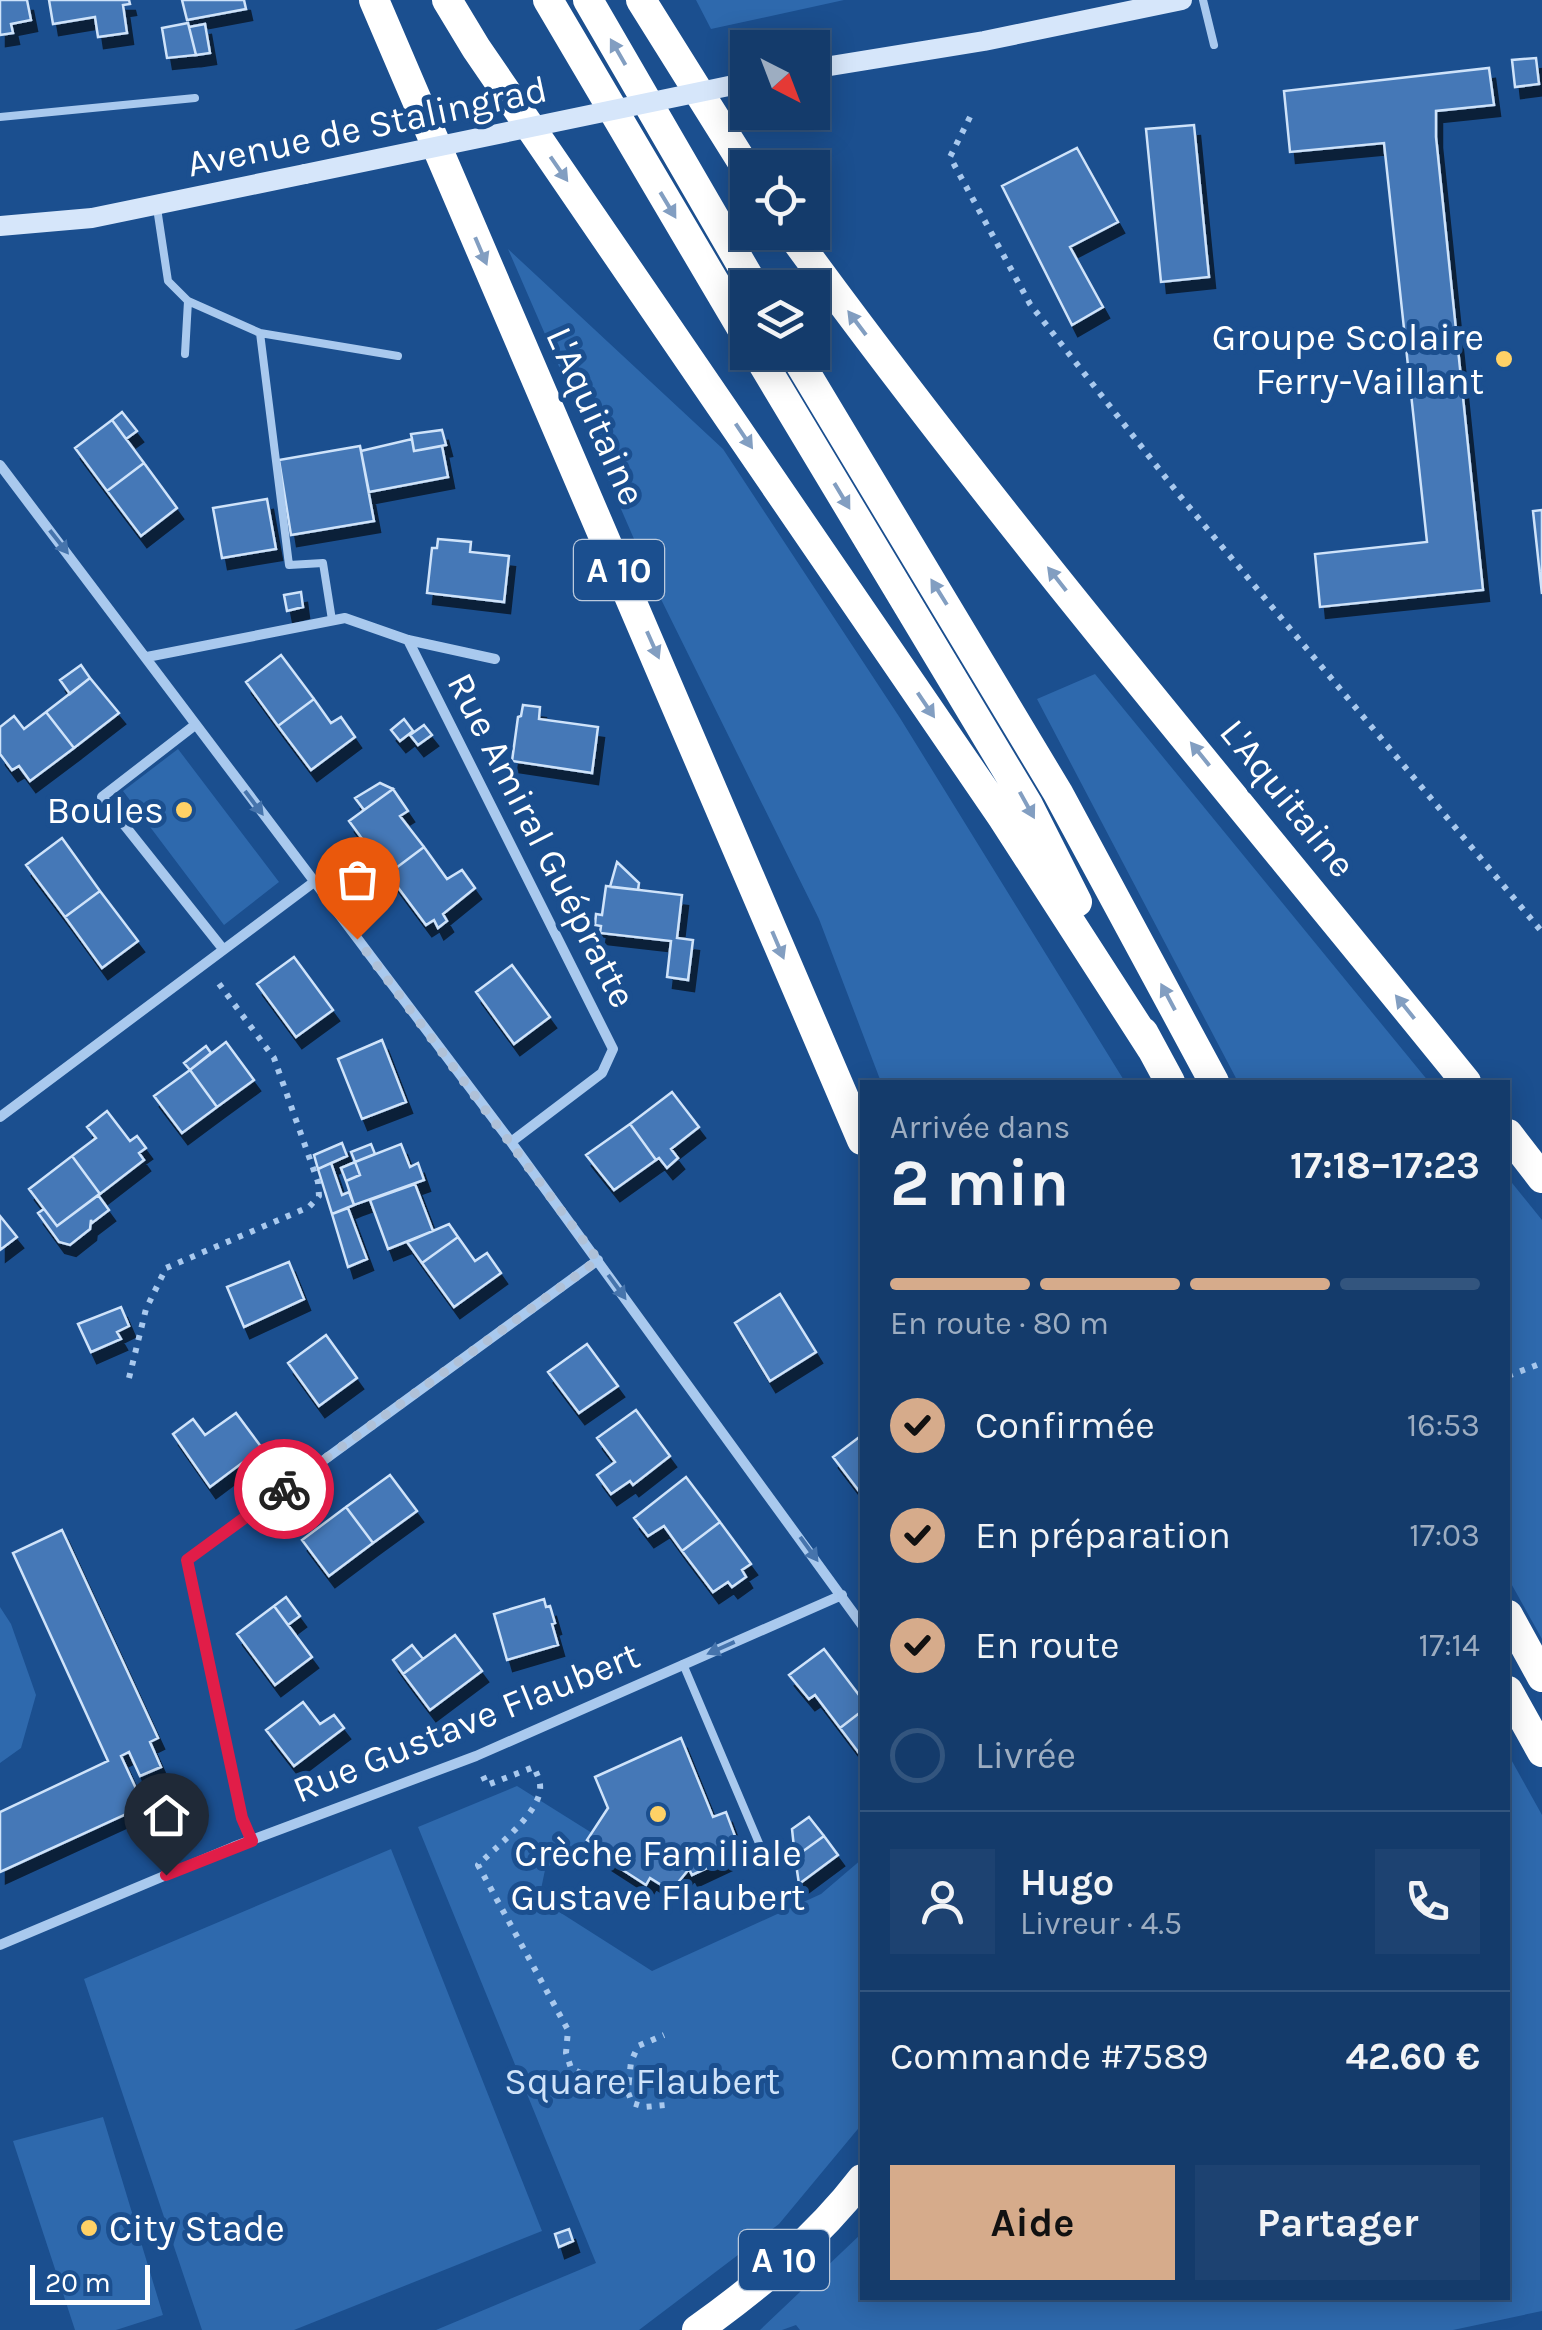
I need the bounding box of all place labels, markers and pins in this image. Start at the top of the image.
place label: Groupe Scolaire Ferry-Vaillant [1212,315,1484,404]
marker: Groupe Scolaire Ferry-Vaillant [1493,348,1515,370]
place label: Boules [46,788,164,833]
marker: Boules [173,799,195,821]
pin [315,837,400,940]
pin [124,1773,209,1876]
marker: Crèche Familiale Gustave Flaubert [647,1803,669,1825]
place label: Crèche Familiale Gustave Flaubert [511,1831,805,1920]
place label: City Stade [109,2206,285,2251]
marker: City Stade [78,2217,100,2239]

